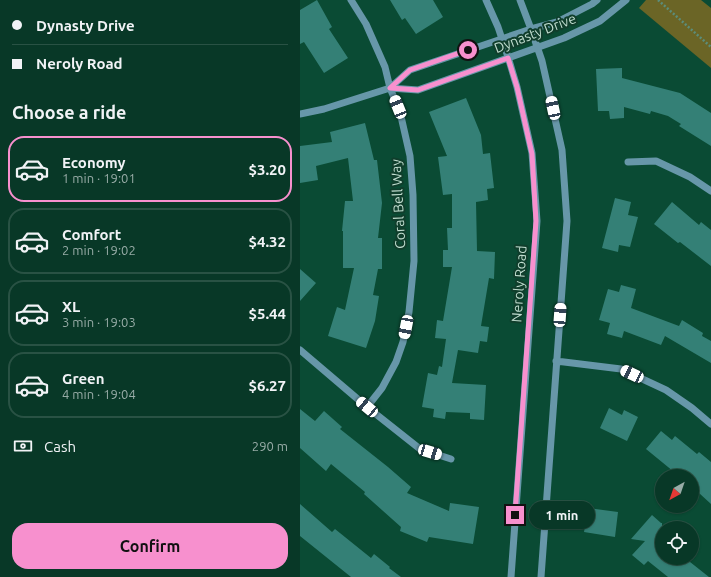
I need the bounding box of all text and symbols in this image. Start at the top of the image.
street label: Dynasty Drive [492,10,578,56]
text: Dynasty Drive [36,17,135,34]
route start [459,41,477,59]
text: Neroly Road [36,55,123,72]
car [388,94,408,120]
car [545,95,561,121]
text: Choose a ride [12,102,126,122]
icon: car [14,151,50,187]
text: Economy [62,154,126,171]
street label: Coral Bell Way [388,158,408,249]
text: $3.20 [248,161,286,178]
text: 1 min · 19:01 [62,171,136,185]
icon: car [14,223,50,259]
text: Comfort [62,226,121,243]
text: $4.32 [248,233,286,250]
text: 2 min · 19:02 [62,243,136,257]
street label: Neroly Road [508,245,530,323]
icon: car [14,295,50,331]
text: XL [62,298,80,315]
car [553,303,567,327]
text: $5.44 [248,305,286,322]
car [398,314,414,340]
text: 3 min · 19:03 [62,315,136,329]
car [619,363,645,385]
icon: car [14,367,50,403]
text: Green [62,370,104,387]
text: $6.27 [248,377,286,394]
text: 4 min · 19:04 [62,387,136,401]
car [354,395,380,419]
icon: cash [12,435,34,457]
text: Cash [44,438,76,455]
text: 290 m [252,439,288,453]
car [417,443,443,461]
north arrow [655,469,699,513]
map controls [655,469,699,565]
callout: 1 min [529,501,595,529]
route end [506,506,524,524]
text: 1 min [546,508,578,522]
button: locate [655,521,699,565]
button: Confirm [12,523,288,569]

